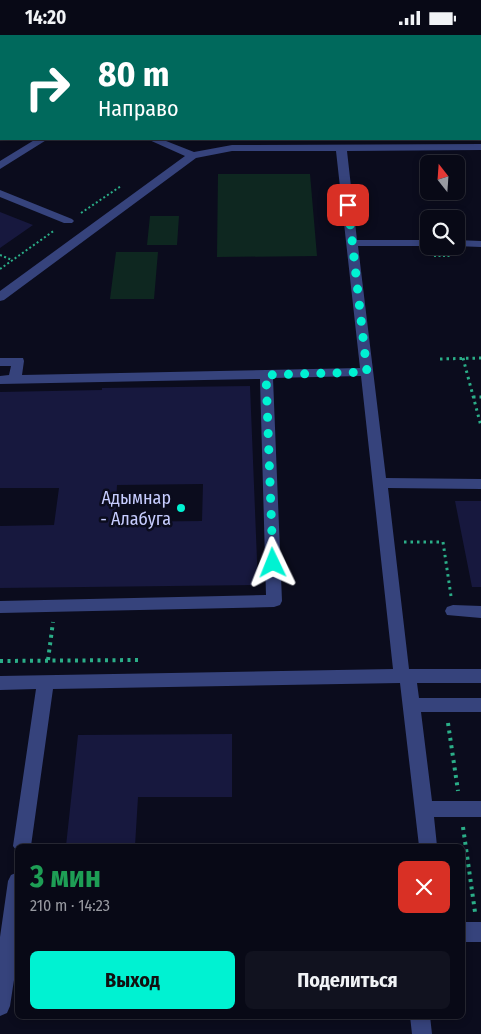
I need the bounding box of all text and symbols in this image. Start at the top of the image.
text: 14:20 [25,6,66,29]
text: 80 m [98,53,170,95]
icon: right [15,55,80,120]
text: Направо [98,95,179,122]
north arrow [420,155,465,200]
map controls [420,155,465,255]
pin [327,184,369,226]
icon: arrive [334,191,362,219]
button: search [420,210,465,255]
place label: Адымнар - Алабуга [100,487,171,530]
marker: Адымнар - Алабуга [175,502,187,514]
position arrow [246,536,298,588]
text: 3 мин [30,859,101,895]
button: close [398,861,450,913]
text: 210 m · 14:23 [30,896,110,915]
button: Выход [30,951,235,1009]
button: Поделиться [245,951,450,1009]

